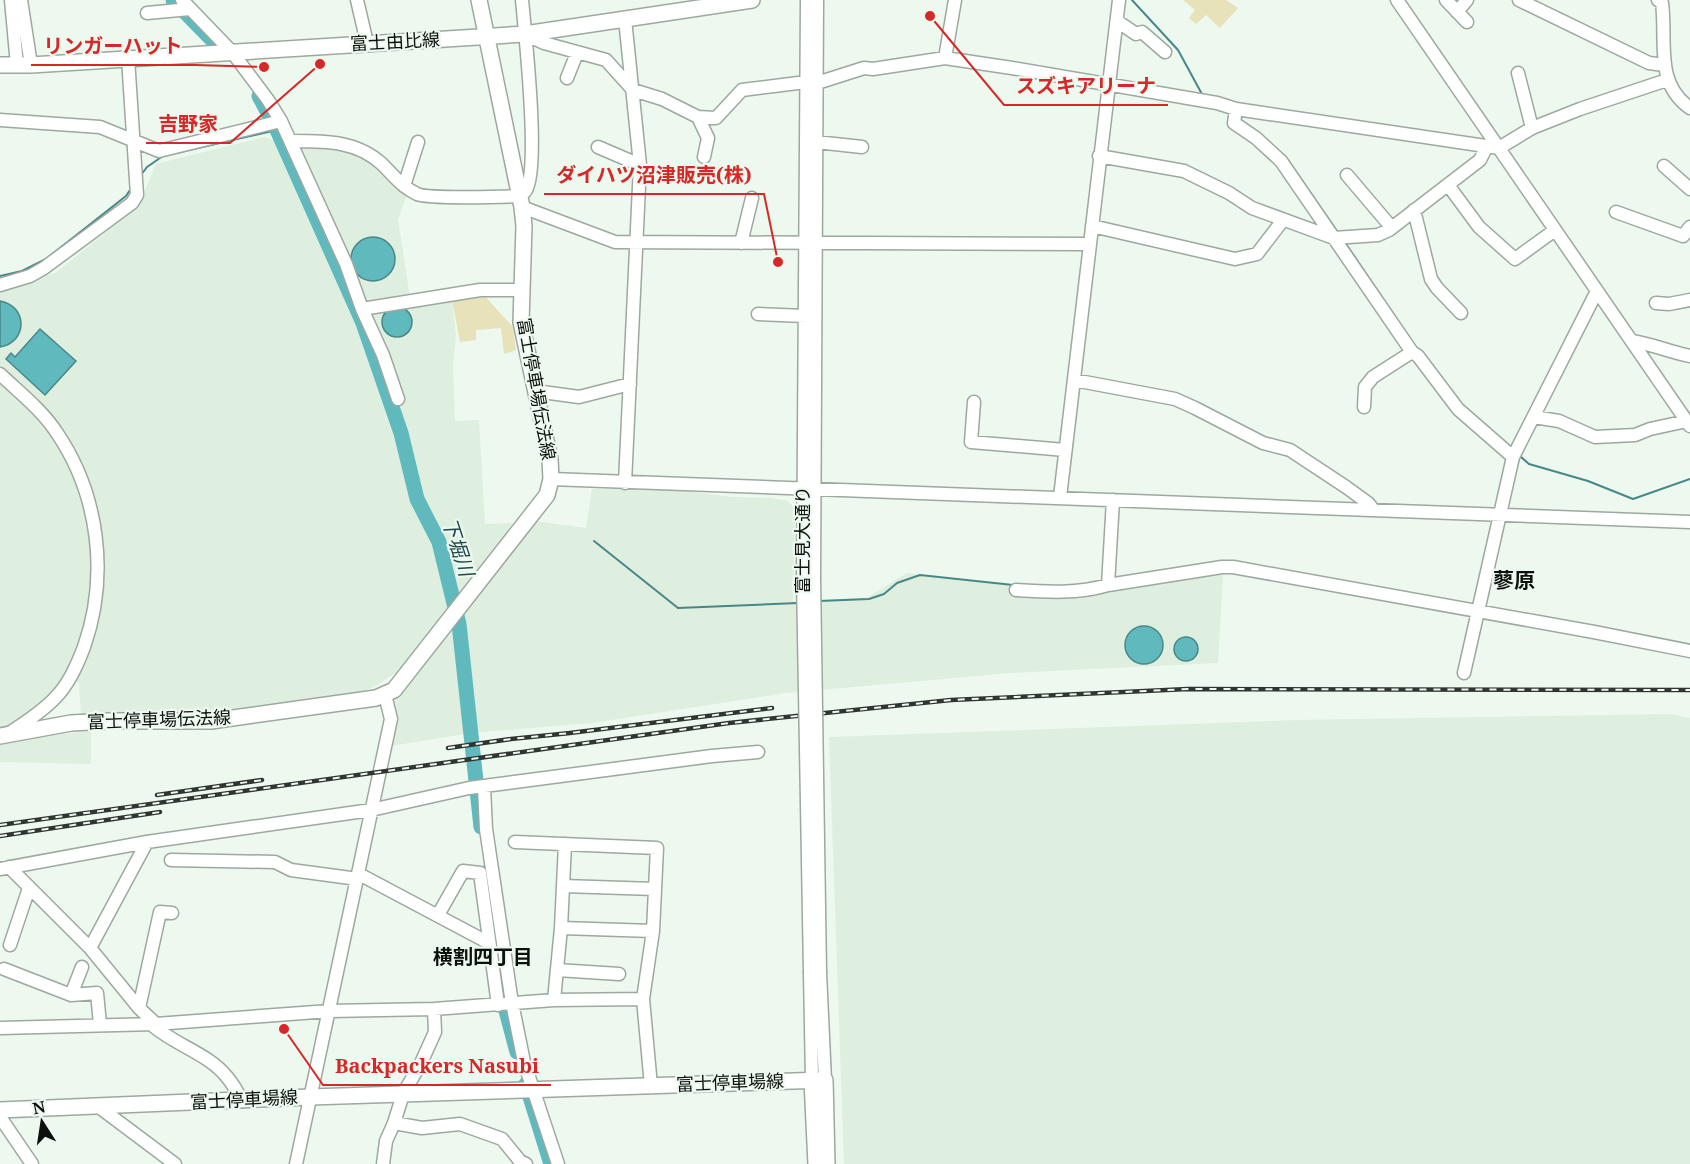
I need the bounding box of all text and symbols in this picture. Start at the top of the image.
callout: リンガーハット [31,27,195,65]
street label: 富士由比線 [349,27,441,55]
text: リンガーハット [43,32,183,59]
callout: スズキアリーナ [1004,67,1168,105]
text: スズキアリーナ [1016,72,1156,99]
callout: 吉野家 [146,105,230,143]
text: 吉野家 [158,110,218,137]
callout: ダイハツ沼津販売(株) [544,156,764,194]
text: ダイハツ沼津販売(株) [556,161,752,188]
street label: 富士停車場伝法線 [513,316,561,462]
street label: 富士見大通り [790,486,814,594]
water label: 下堀川 [436,514,481,581]
district label: 蓼原 [1493,566,1535,594]
street label: 富士停車場伝法線 [87,704,231,734]
district label: 横割四丁目 [433,943,533,970]
callout: Backpackers Nasubi [323,1047,551,1085]
text: Backpackers Nasubi [335,1052,539,1079]
street label: 富士停車場線 [676,1068,784,1096]
street label: 富士停車場線 [189,1084,299,1114]
north arrow [12,1092,72,1152]
text: N [30,1095,48,1119]

